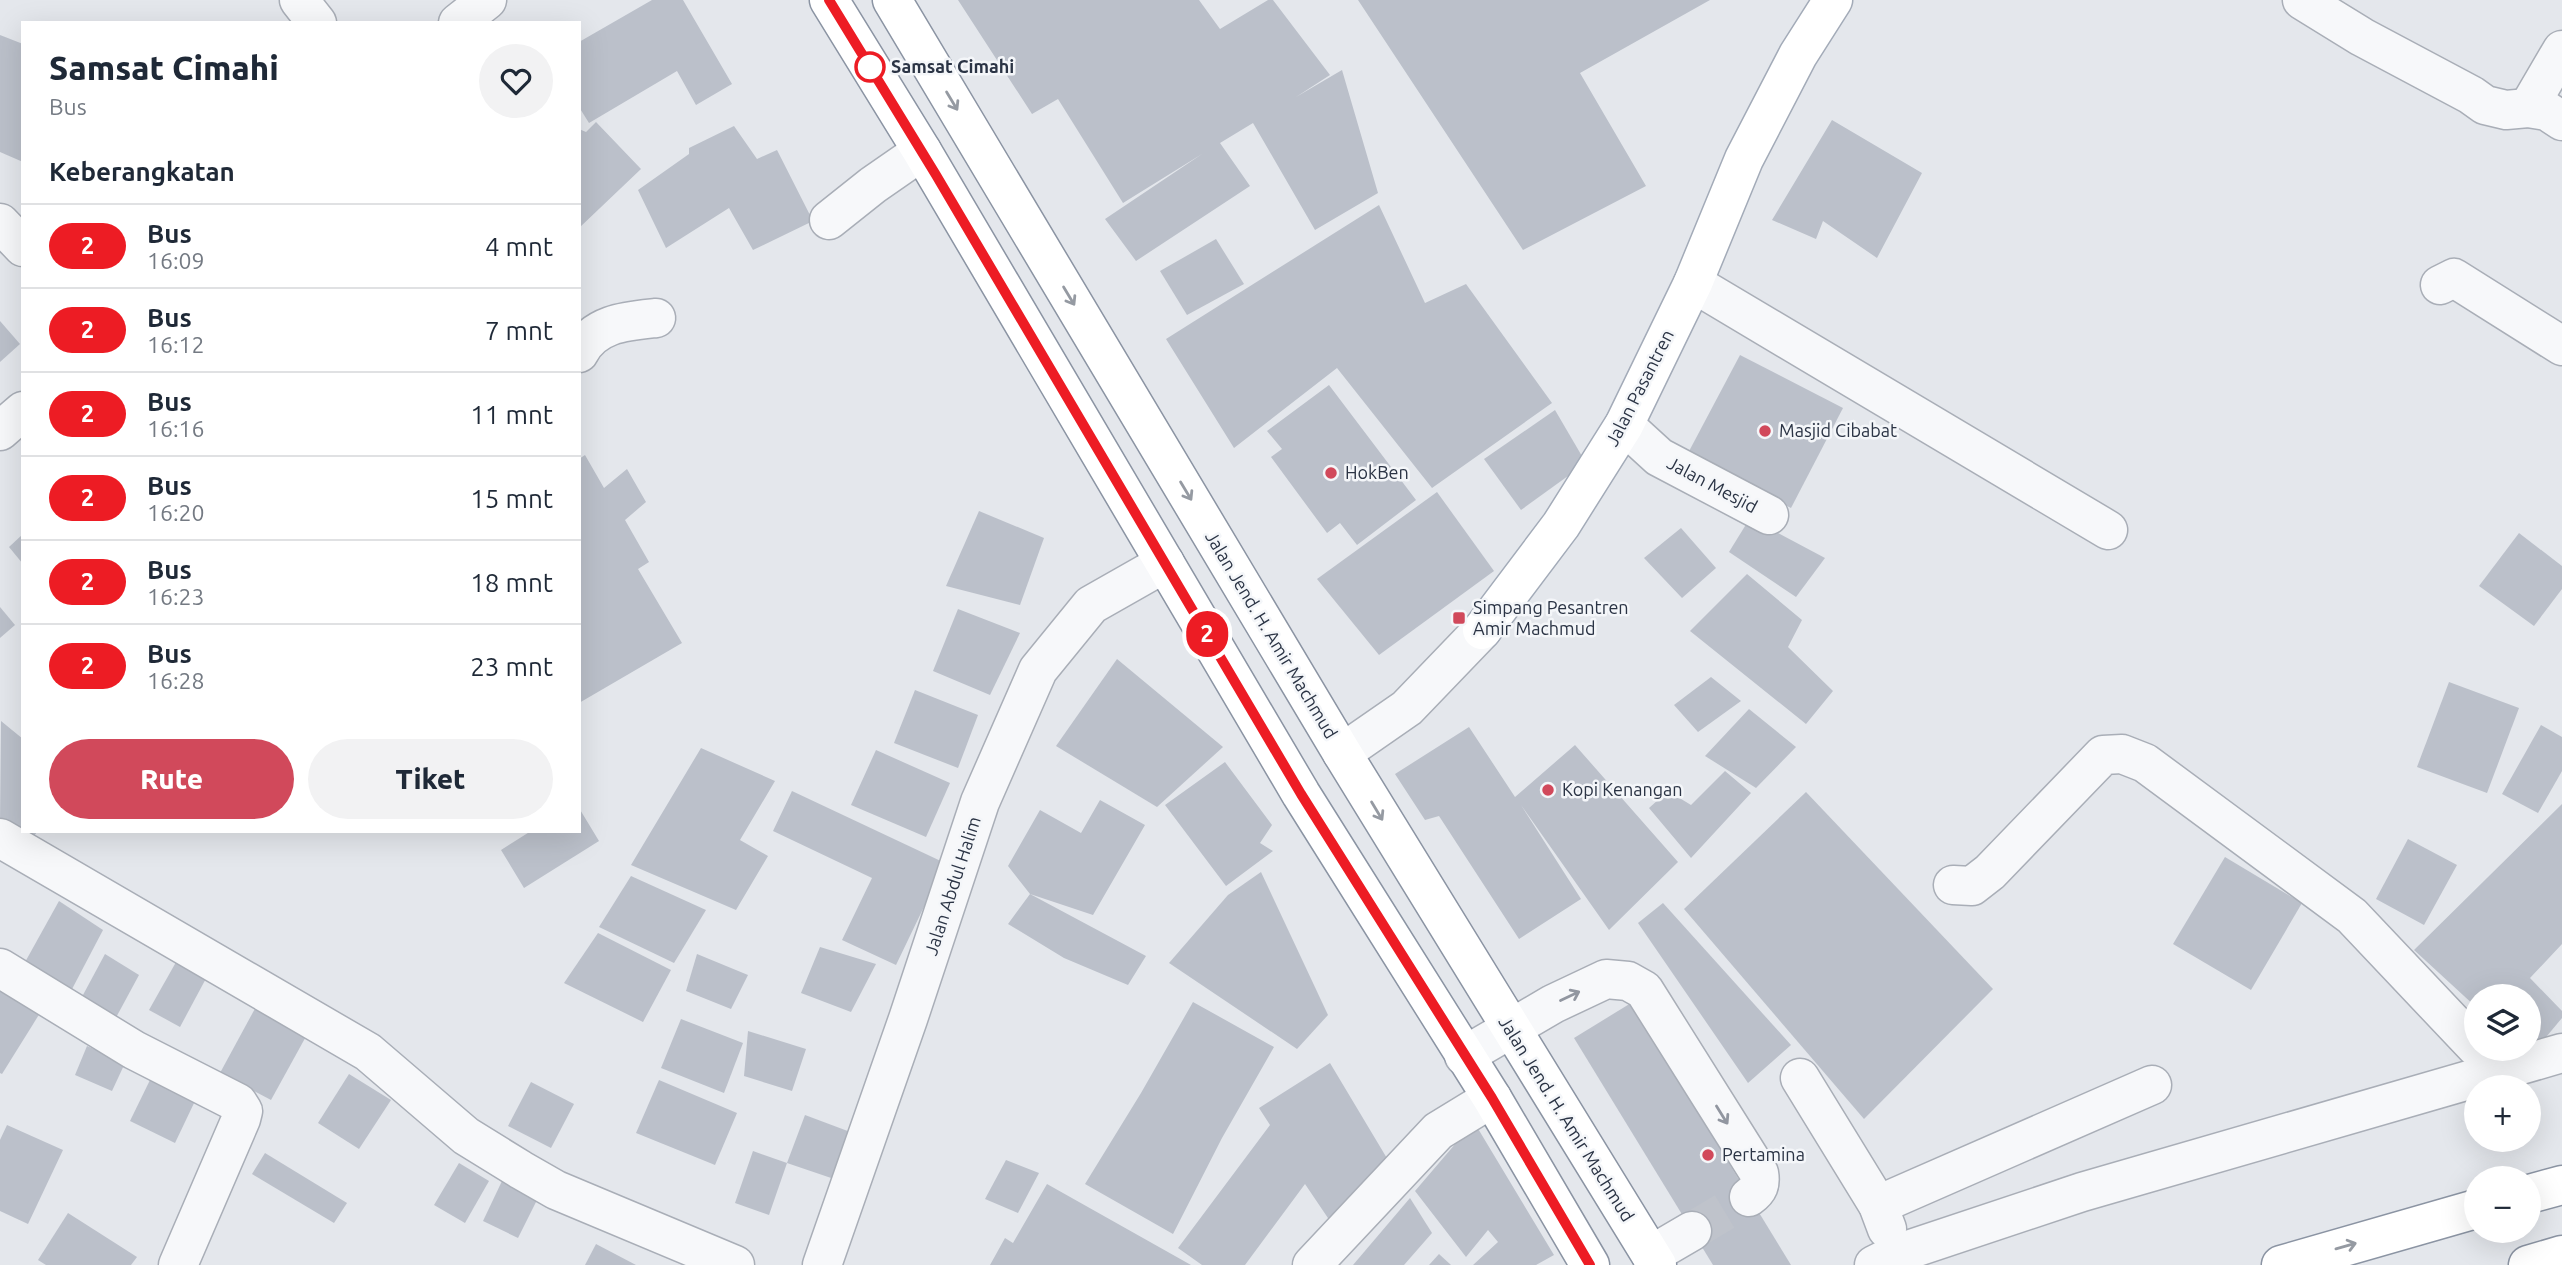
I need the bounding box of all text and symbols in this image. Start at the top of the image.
button: heart [479,44,553,118]
text: Samsat Cimahi [49,49,279,86]
marker: Samsat Cimahi [855,52,885,82]
place label: Samsat Cimahi [891,56,1014,76]
one-way arrow [946,90,960,110]
text: Bus [49,94,87,119]
text: Keberangkatan [49,157,235,186]
text: Bus [147,219,192,248]
text: 2 [81,232,94,259]
text: 4 mnt [485,232,553,261]
text: 16:09 [147,248,205,273]
one-way arrow [1062,285,1076,305]
text: Bus [147,303,192,332]
text: 2 [81,316,94,343]
text: 7 mnt [485,316,553,345]
street label: Jalan Pasantren [1601,326,1677,449]
text: 16:12 [147,332,205,357]
text: Bus [147,387,192,416]
text: 2 [81,400,94,427]
text: 11 mnt [470,400,553,429]
text: 16:16 [147,416,205,441]
place label: Masjid Cibabat [1779,420,1897,440]
marker: Masjid Cibabat [1757,423,1773,439]
street label: Jalan Mesjid [1664,452,1761,516]
place label: HokBen [1345,462,1409,482]
marker: HokBen [1323,465,1339,481]
text: Bus [147,471,192,500]
one-way arrow [1179,481,1193,501]
text: 2 [81,484,94,511]
text: 15 mnt [470,484,553,513]
text: 16:20 [147,500,205,525]
street label: Jalan Jend. H. Amir Machmud [1202,527,1342,742]
text: Bus [147,555,192,584]
text: 2 [81,568,94,595]
text: 18 mnt [470,568,553,597]
text: 16:23 [147,584,205,609]
place label: Simpang Pesantren Amir Machmud [1473,597,1629,638]
marker: Simpang Pesantren Amir Machmud [1451,610,1467,626]
line badge: 2 [1184,611,1230,657]
text: 2 [1200,620,1214,647]
text: Bus [147,639,192,668]
text: 2 [81,652,94,679]
text: 23 mnt [470,652,553,681]
text: 16:28 [147,668,205,693]
button: Rute [49,739,294,819]
button: Tiket [308,739,553,819]
place label: Kopi Kenangan [1562,779,1683,799]
marker: Kopi Kenangan [1540,782,1556,798]
one-way arrow [1371,800,1385,820]
street label: Jalan Abdul Halim [920,814,984,958]
map controls [2464,984,2541,1243]
button: layers [2464,984,2541,1061]
one-way arrow [1559,989,1580,1002]
street label: Jalan Jend. H. Amir Machmud [1495,1012,1638,1225]
button: + [2464,1075,2541,1152]
one-way arrow [1716,1104,1730,1124]
place label: Pertamina [1722,1144,1805,1164]
marker: Pertamina [1700,1147,1716,1163]
button: − [2464,1166,2541,1243]
one-way arrow [2335,1238,2357,1251]

